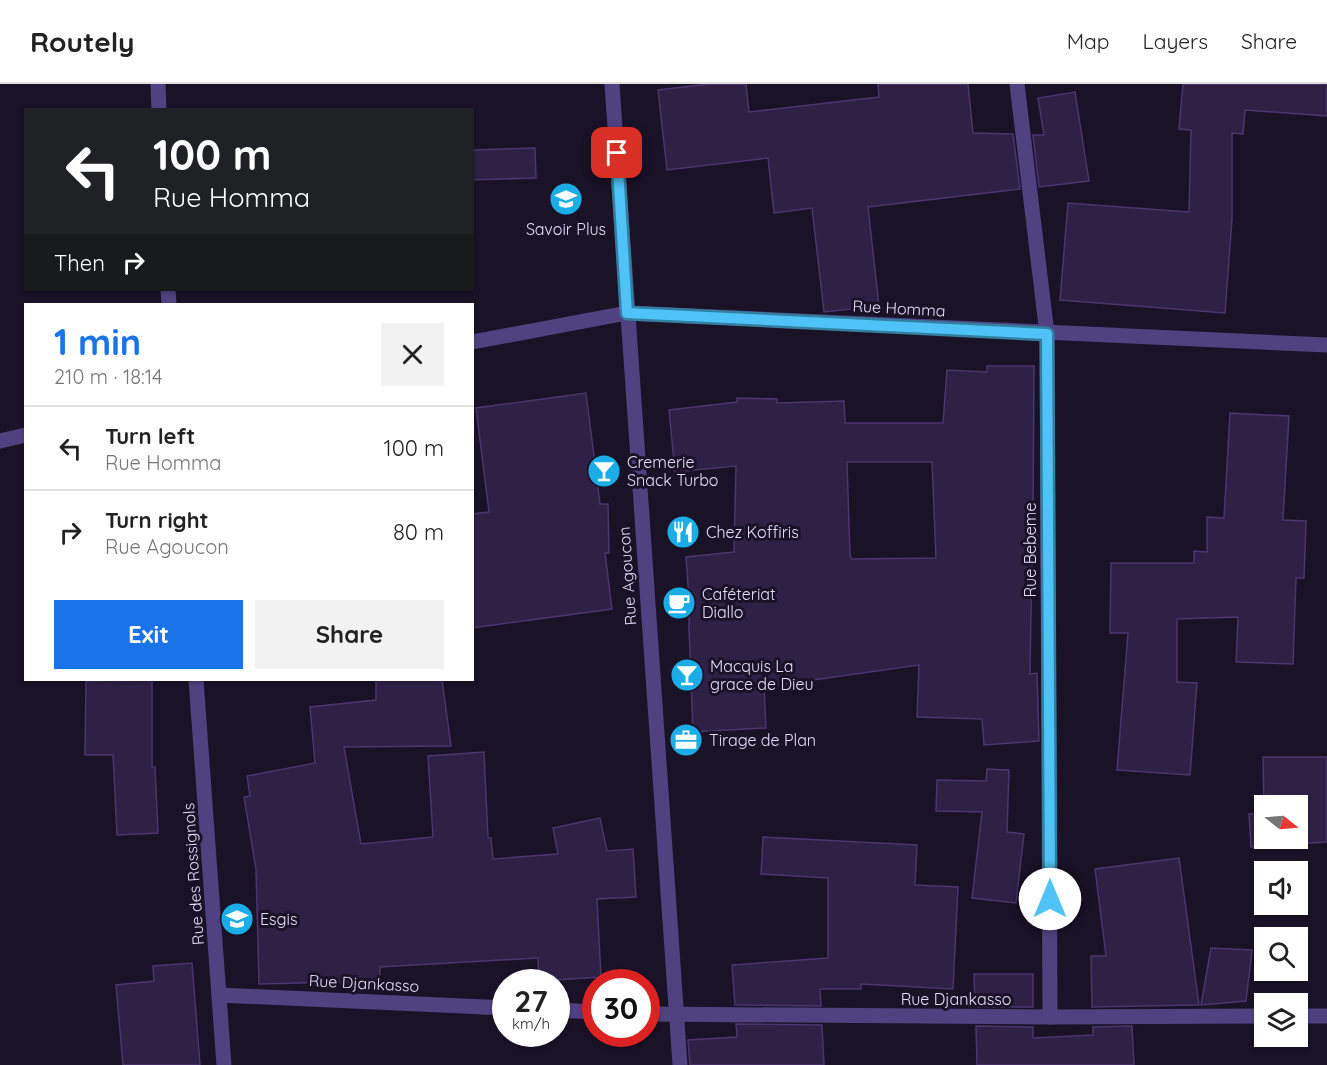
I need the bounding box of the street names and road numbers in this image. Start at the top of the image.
street label: Rue Homma [852,296,946,320]
street label: Rue Bebeme [1020,503,1040,597]
street label: Rue Agoucon [614,526,640,626]
street label: Rue des Rossignols [178,802,208,946]
street label: Rue Djankasso [308,970,420,996]
street label: Rue Djankasso [901,989,1011,1009]

